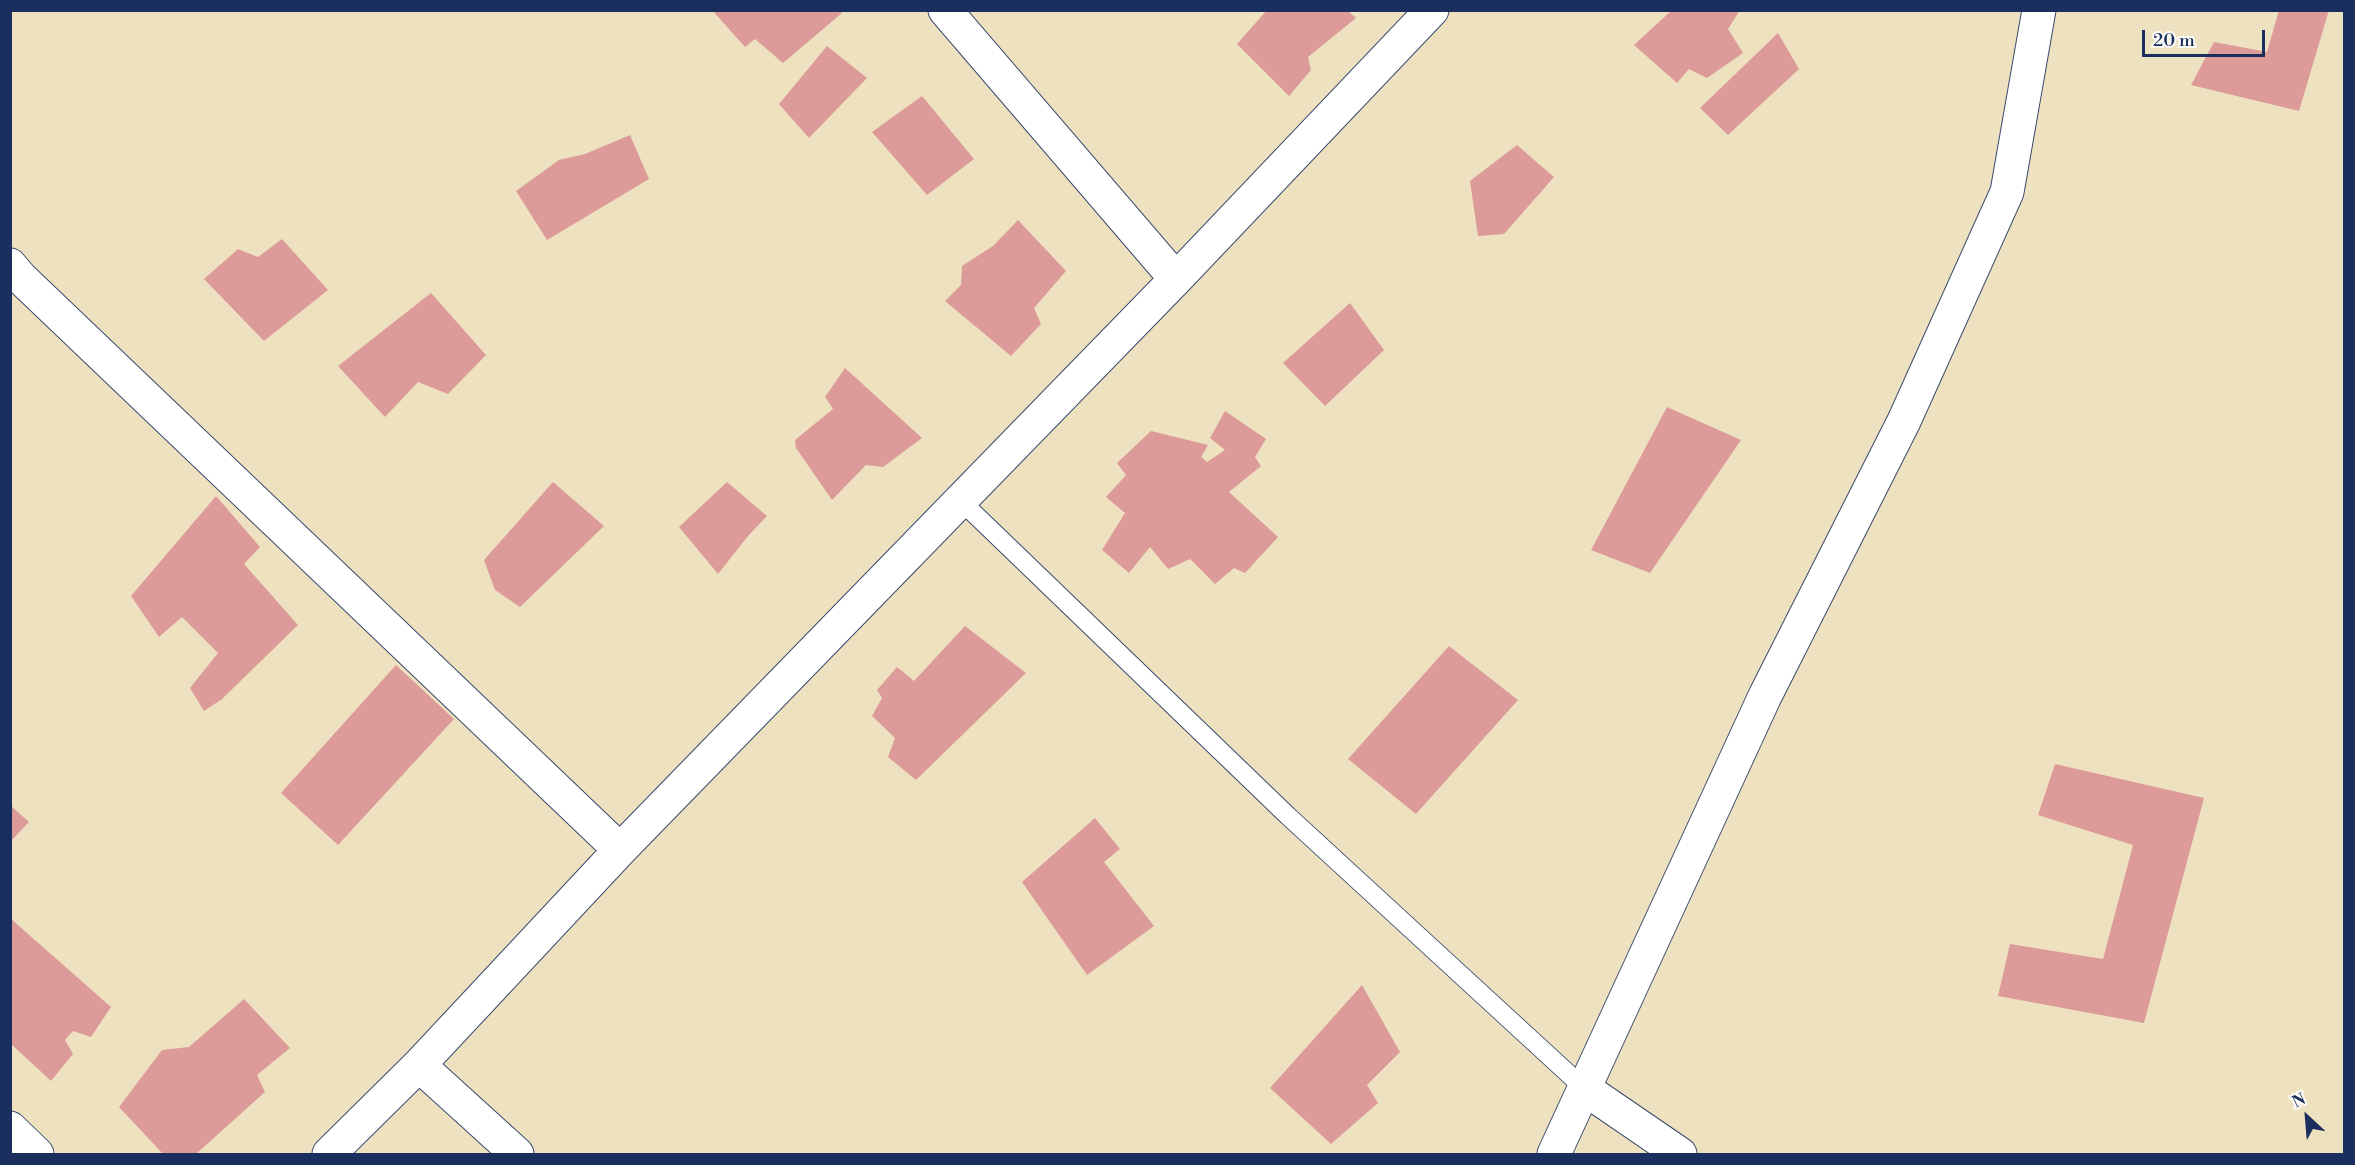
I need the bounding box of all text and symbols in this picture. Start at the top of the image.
scale bar [2145,18,2268,56]
text: 20 m [2153,29,2195,52]
north arrow [2277,1087,2337,1147]
text: N [2289,1089,2309,1113]

